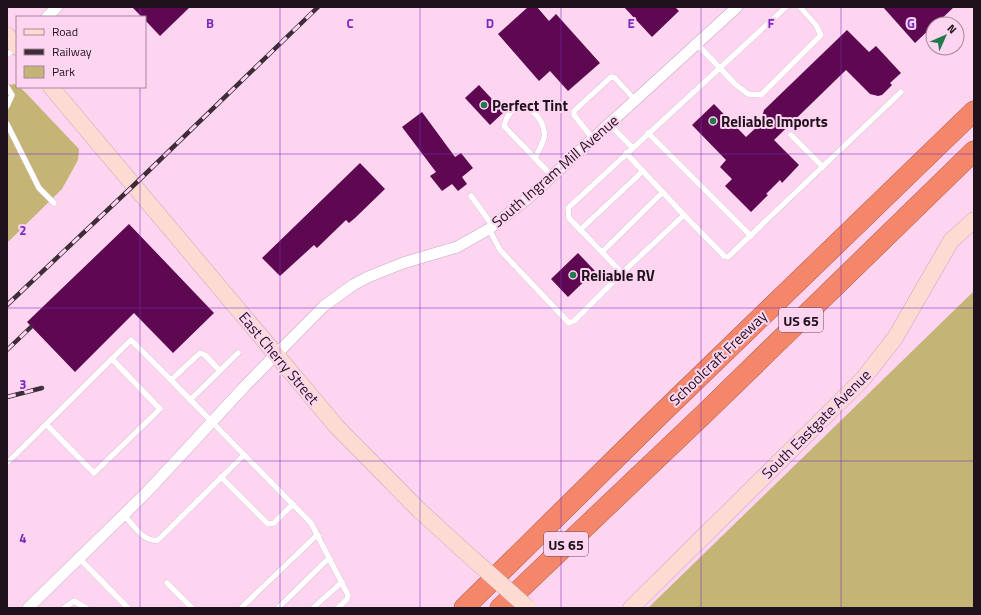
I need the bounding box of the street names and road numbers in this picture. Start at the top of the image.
street label: South Ingram Mill Avenue [486,109,624,233]
street label: Schoolcraft Freeway [664,305,772,411]
street label: East Cherry Street [233,307,325,410]
road number: US 65 [779,308,823,332]
street label: South Eastgate Avenue [756,364,876,484]
road number: US 65 [544,532,588,556]

